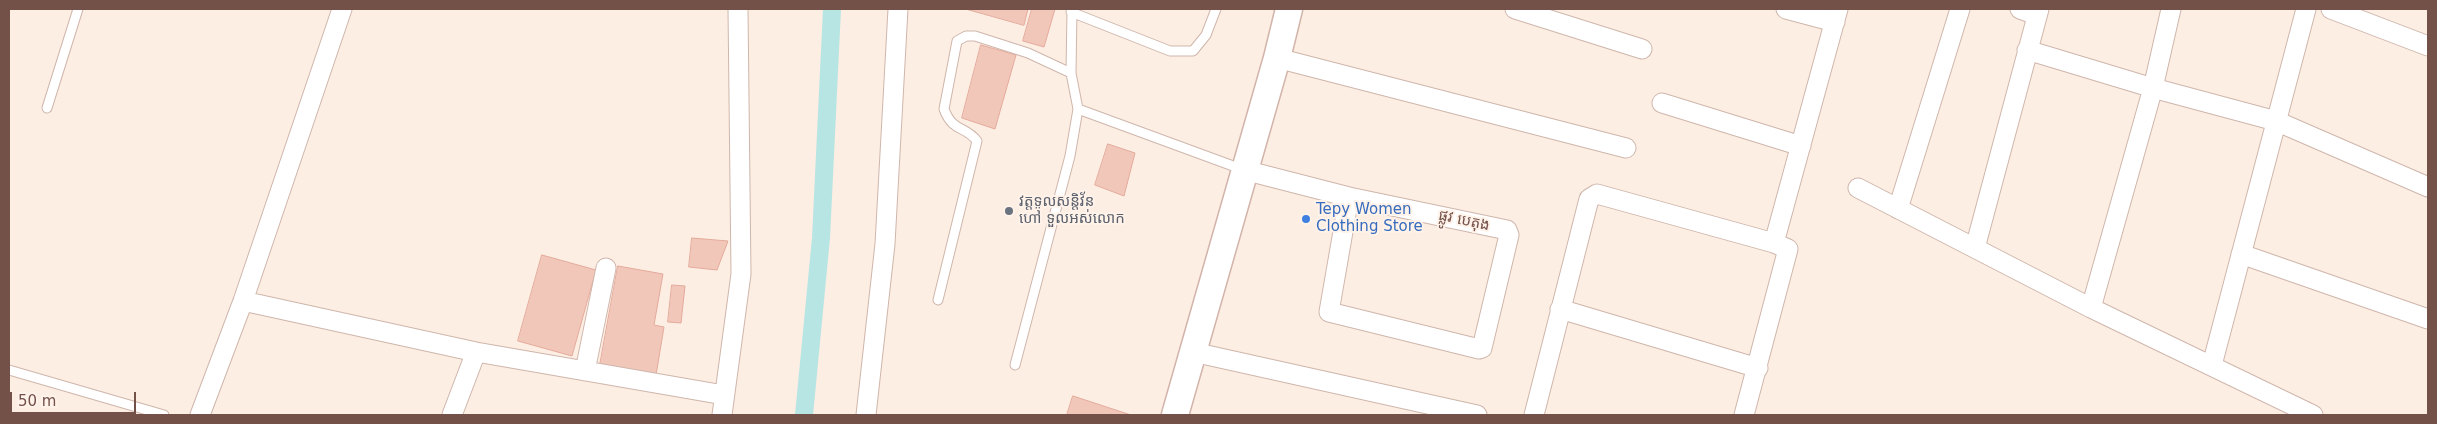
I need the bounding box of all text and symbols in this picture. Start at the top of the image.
place label: វត្តទូលសន្តិវ័ន ហៅ ទួលអស់លោក [1019,193,1125,228]
place label: Tepy Women Clothing Store [1316,201,1423,236]
marker: វត្តទូលសន្តិវ័ន ហៅ ទួលអស់លោក [1003,205,1015,217]
street label: ផ្លូវ បេតុង [1437,207,1491,235]
marker: Tepy Women Clothing Store [1300,213,1312,225]
scale bar [12,382,139,414]
text: 50 m [18,392,56,410]

